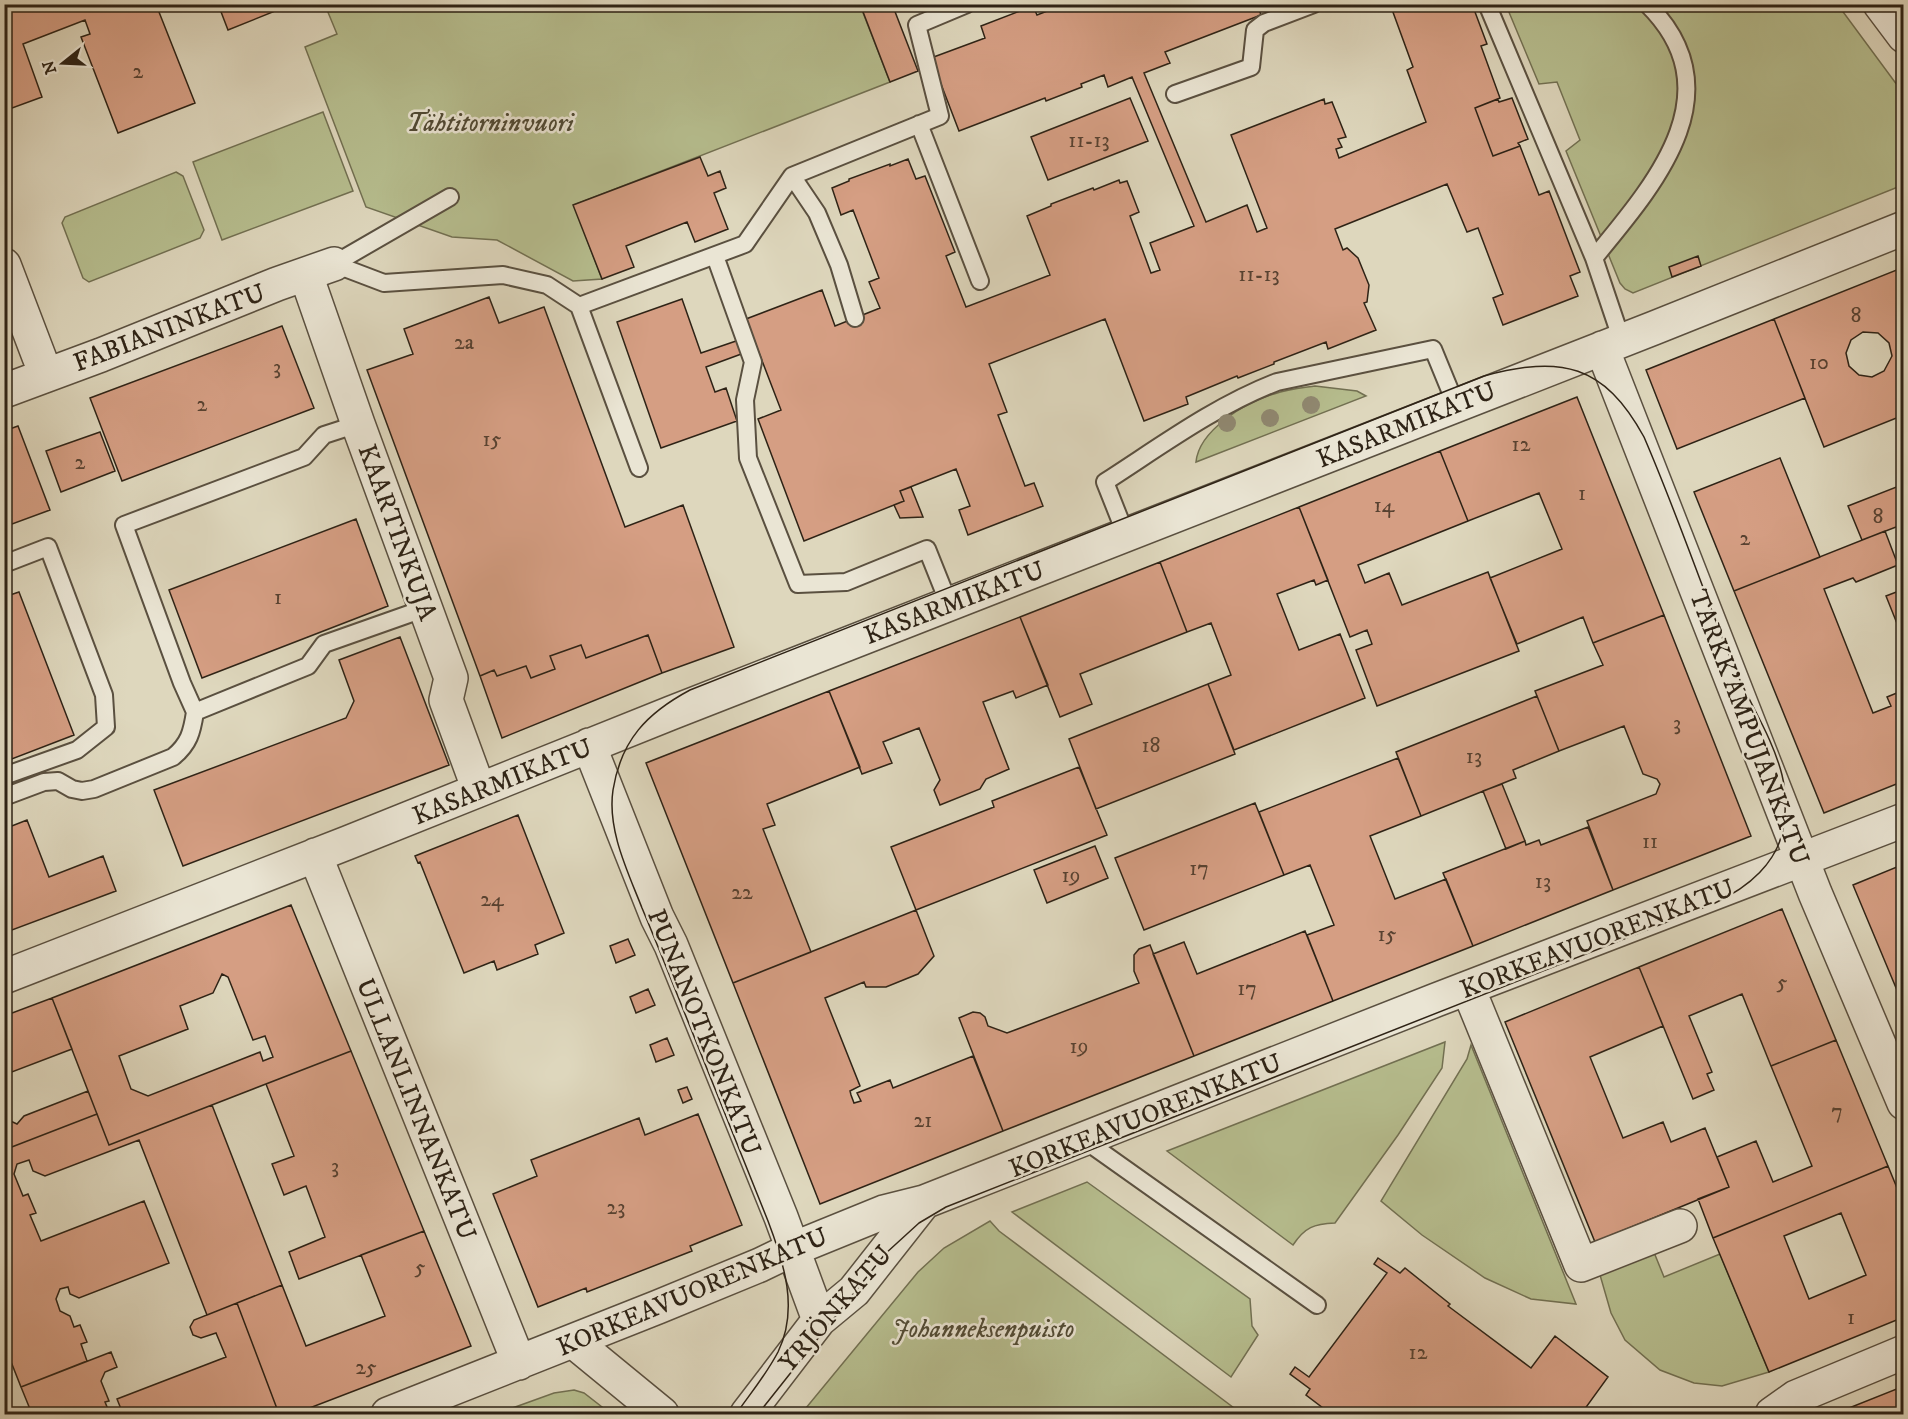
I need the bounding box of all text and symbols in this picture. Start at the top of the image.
north arrow [33,33,93,93]
text: N [38,58,61,77]
house number: 2 [133,58,144,85]
park label: Tähtitorninvuori [406,107,576,140]
house number: 11-13 [1068,127,1110,154]
house number: 11-13 [1238,261,1280,288]
street label: FABIANINKATU [69,277,270,380]
house number: 8 [1850,302,1862,329]
house number: 2a [454,329,475,356]
house number: 10 [1809,349,1829,376]
house number: 3 [273,354,281,381]
street label: KASARMIKATU [1312,374,1501,476]
house number: 2 [197,391,208,418]
house number: 15 [483,426,502,453]
house number: 12 [1512,431,1531,458]
street label: KAARTINKUJA [349,440,444,626]
house number: 2 [75,449,86,476]
house number: 1 [1578,480,1586,507]
house number: 14 [1374,492,1396,519]
house number: 8 [1872,503,1884,530]
house number: 2 [1740,525,1751,552]
street label: KASARMIKATU [860,554,1049,653]
house number: 1 [274,584,282,611]
street label: TARKK'AMPUJANKATU [1681,585,1816,870]
house number: 3 [1673,710,1681,737]
street label: KASARMIKATU [408,731,597,833]
house number: 18 [1141,732,1161,759]
house number: 13 [1466,743,1482,770]
house number: 11 [1642,828,1658,855]
house number: 17 [1189,855,1209,882]
house number: 19 [1062,862,1081,889]
house number: 13 [1535,868,1551,895]
street label: KORKEAVUORENKATU [1456,872,1739,1007]
house number: 22 [731,879,753,906]
house number: 24 [480,886,505,913]
street label: PUNANOTKONKATU [639,905,768,1161]
house number: 15 [1378,921,1397,948]
house number: 5 [1777,969,1788,996]
street label: ULLANLINNANKATU [348,974,483,1245]
house number: 17 [1237,975,1257,1002]
house number: 19 [1070,1033,1089,1060]
street label: KORKEAVUORENKATU [1004,1047,1287,1186]
house number: 7 [1831,1098,1843,1125]
house number: 21 [914,1107,932,1134]
house number: 3 [331,1153,339,1180]
house number: 23 [606,1194,626,1221]
street label: KORKEAVUORENKATU [552,1220,833,1364]
street label: YRJÖNKATU [772,1239,900,1379]
house number: 5 [415,1254,426,1281]
house number: 1 [1847,1304,1855,1331]
park label: Johanneksenpuisto [892,1313,1074,1346]
house number: 12 [1409,1339,1428,1366]
house number: 25 [355,1354,377,1381]

